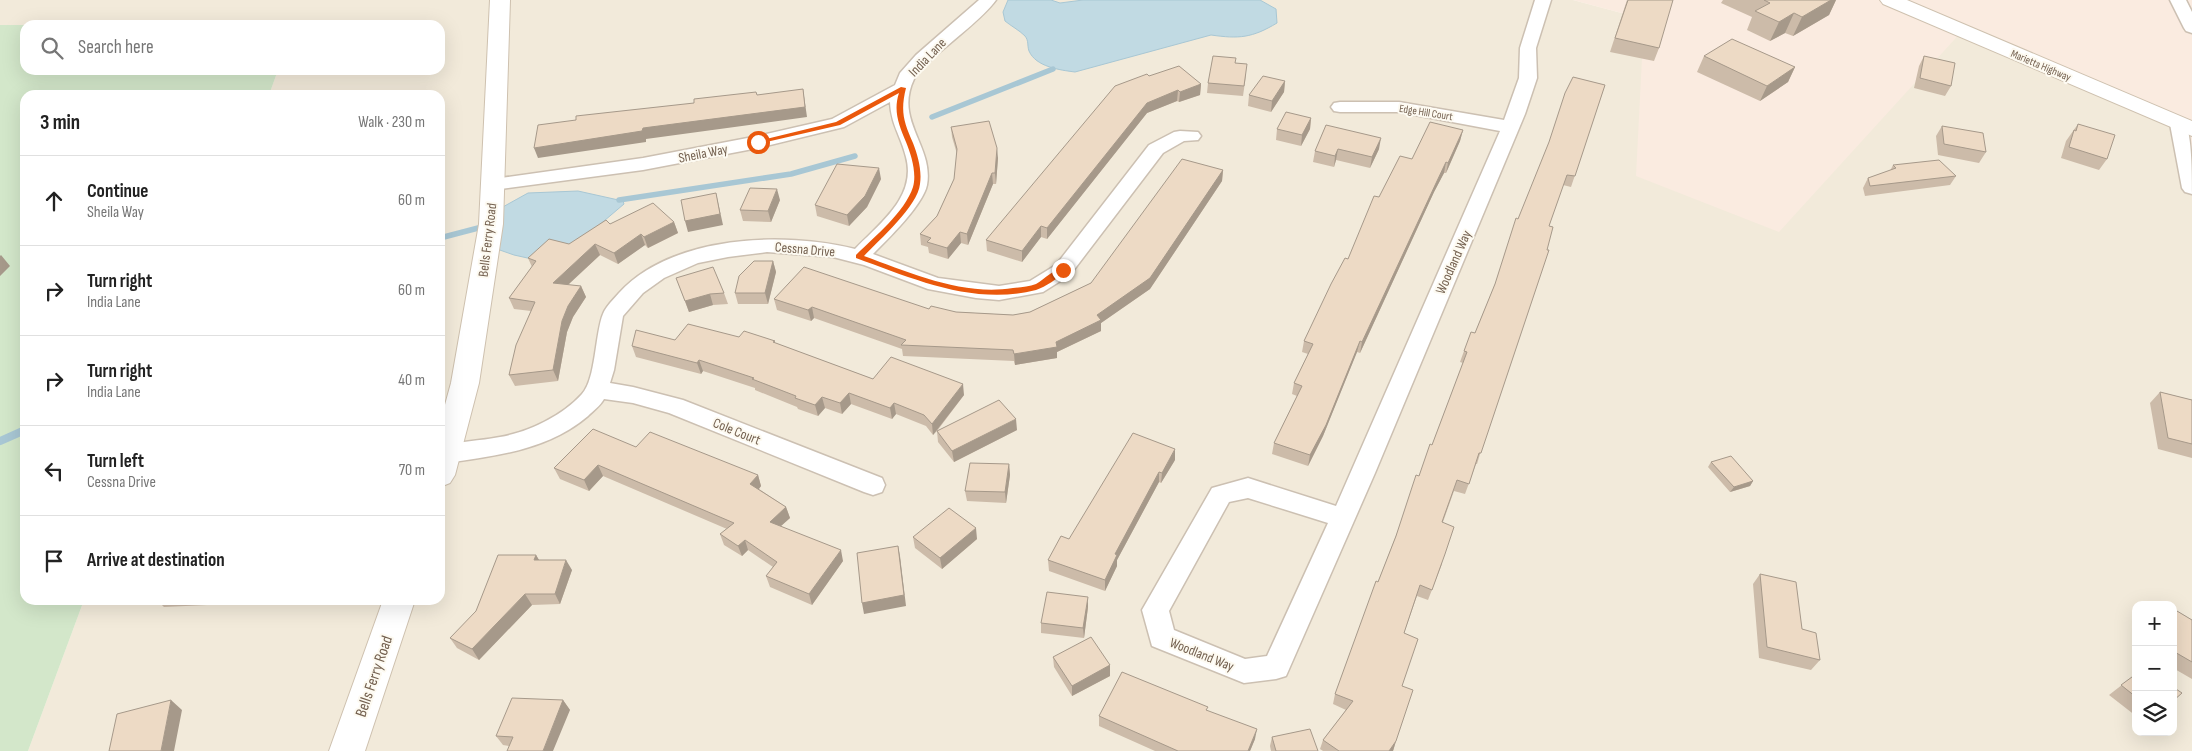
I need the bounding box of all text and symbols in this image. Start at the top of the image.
search box [20,20,445,75]
icon: search [38,34,66,62]
street label: India Lane [905,35,950,80]
text: Search here [78,36,154,59]
street label: Marietta Highway [2009,47,2074,84]
street label: Edge Hill Court [1398,102,1454,123]
text: 3 min [40,110,80,135]
text: Walk · 230 m [358,113,425,132]
route start [747,131,770,154]
street label: Sheila Way [677,140,730,167]
text: Continue [87,180,148,203]
icon: ahead [40,187,68,215]
text: 60 m [398,191,425,210]
street label: Bells Ferry Road [475,202,500,278]
text: Sheila Way [87,203,144,222]
street label: Woodland Way [1432,227,1475,297]
street label: Cessna Drive [774,238,836,261]
route end [1052,259,1075,282]
text: Turn right [87,270,152,293]
icon: right [40,277,68,305]
text: 60 m [398,281,425,300]
text: India Lane [87,293,141,312]
text: Turn right [87,360,152,383]
icon: right [40,367,68,395]
text: 40 m [398,371,425,390]
text: India Lane [87,383,141,402]
street label: Cole Court [711,414,763,449]
text: Turn left [87,450,144,473]
icon: left [40,457,68,485]
text: 70 m [399,461,425,480]
text: Cessna Drive [87,473,156,492]
icon: arrive [40,547,68,575]
text: Arrive at destination [87,549,225,572]
map controls [2132,601,2177,736]
button: + [2132,601,2177,646]
street label: Bells Ferry Road [352,633,397,720]
street label: Woodland Way [1167,634,1237,675]
button: − [2132,646,2177,691]
button: layers [2132,691,2177,736]

